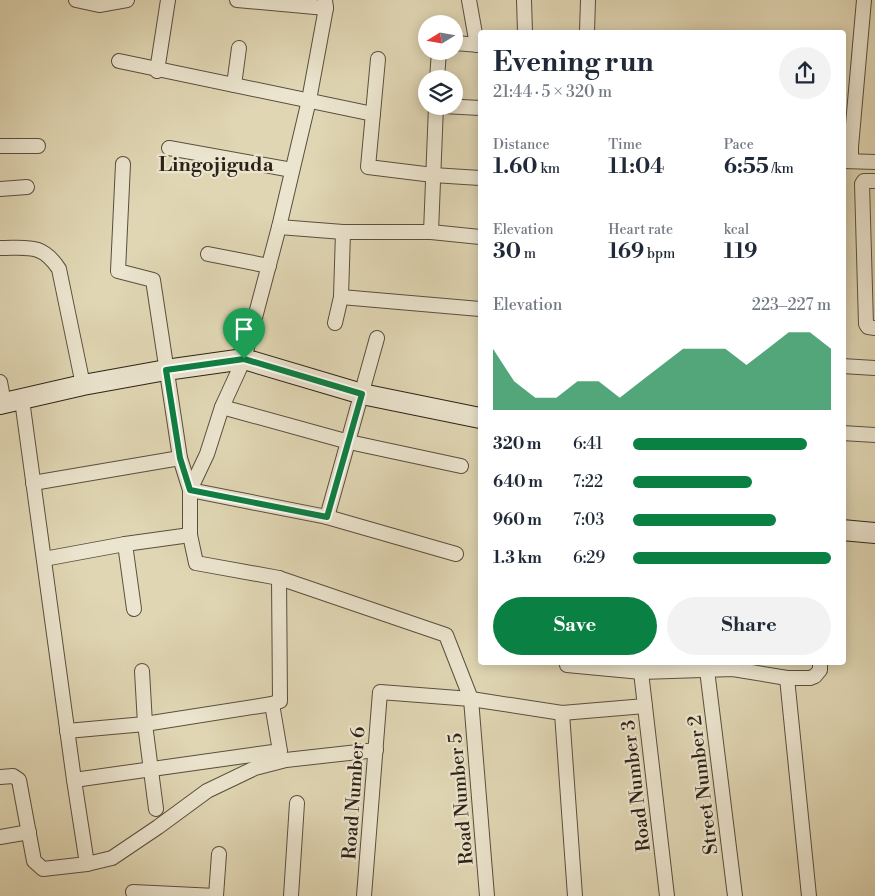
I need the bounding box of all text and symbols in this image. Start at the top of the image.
north arrow [418,15,462,60]
map controls [418,15,463,115]
text: Evening run [493,45,654,80]
button: share [779,47,831,99]
button: layers [418,70,463,115]
text: 21:44 · 5 × 320 m [493,82,612,102]
text: Distance [493,136,550,154]
text: Time [608,136,642,154]
text: Pace [724,136,754,154]
district label: Lingojiguda [158,153,274,178]
text: 1.60 [493,154,538,180]
text: 11:04 [608,154,664,180]
text: 6:55 [724,154,769,180]
text: km [538,160,560,178]
text: /km [769,160,794,178]
text: Elevation [493,221,554,239]
text: Heart rate [608,221,673,239]
text: kcal [724,221,749,239]
text: 30 [493,239,521,265]
text: 169 [608,239,644,265]
text: 119 [724,239,757,265]
text: m [521,245,536,263]
text: bpm [644,245,675,263]
text: Elevation [493,295,562,315]
text: 223–227 m [752,295,831,315]
pin [223,308,265,359]
icon: arrive [230,315,258,343]
text: 320 m [493,434,541,454]
text: 6:41 [573,434,603,454]
text: 640 m [493,472,543,492]
text: 7:22 [573,472,603,492]
text: 960 m [493,510,542,530]
text: 7:03 [573,510,604,530]
text: 1.3 km [493,548,542,568]
text: 6:29 [573,548,605,568]
button: Save [493,597,657,655]
button: Share [667,597,831,655]
street label: Street Number 2 [683,714,723,856]
street label: Road Number 3 [616,719,656,853]
street label: Road Number 6 [337,726,371,860]
street label: Road Number 5 [443,732,479,866]

